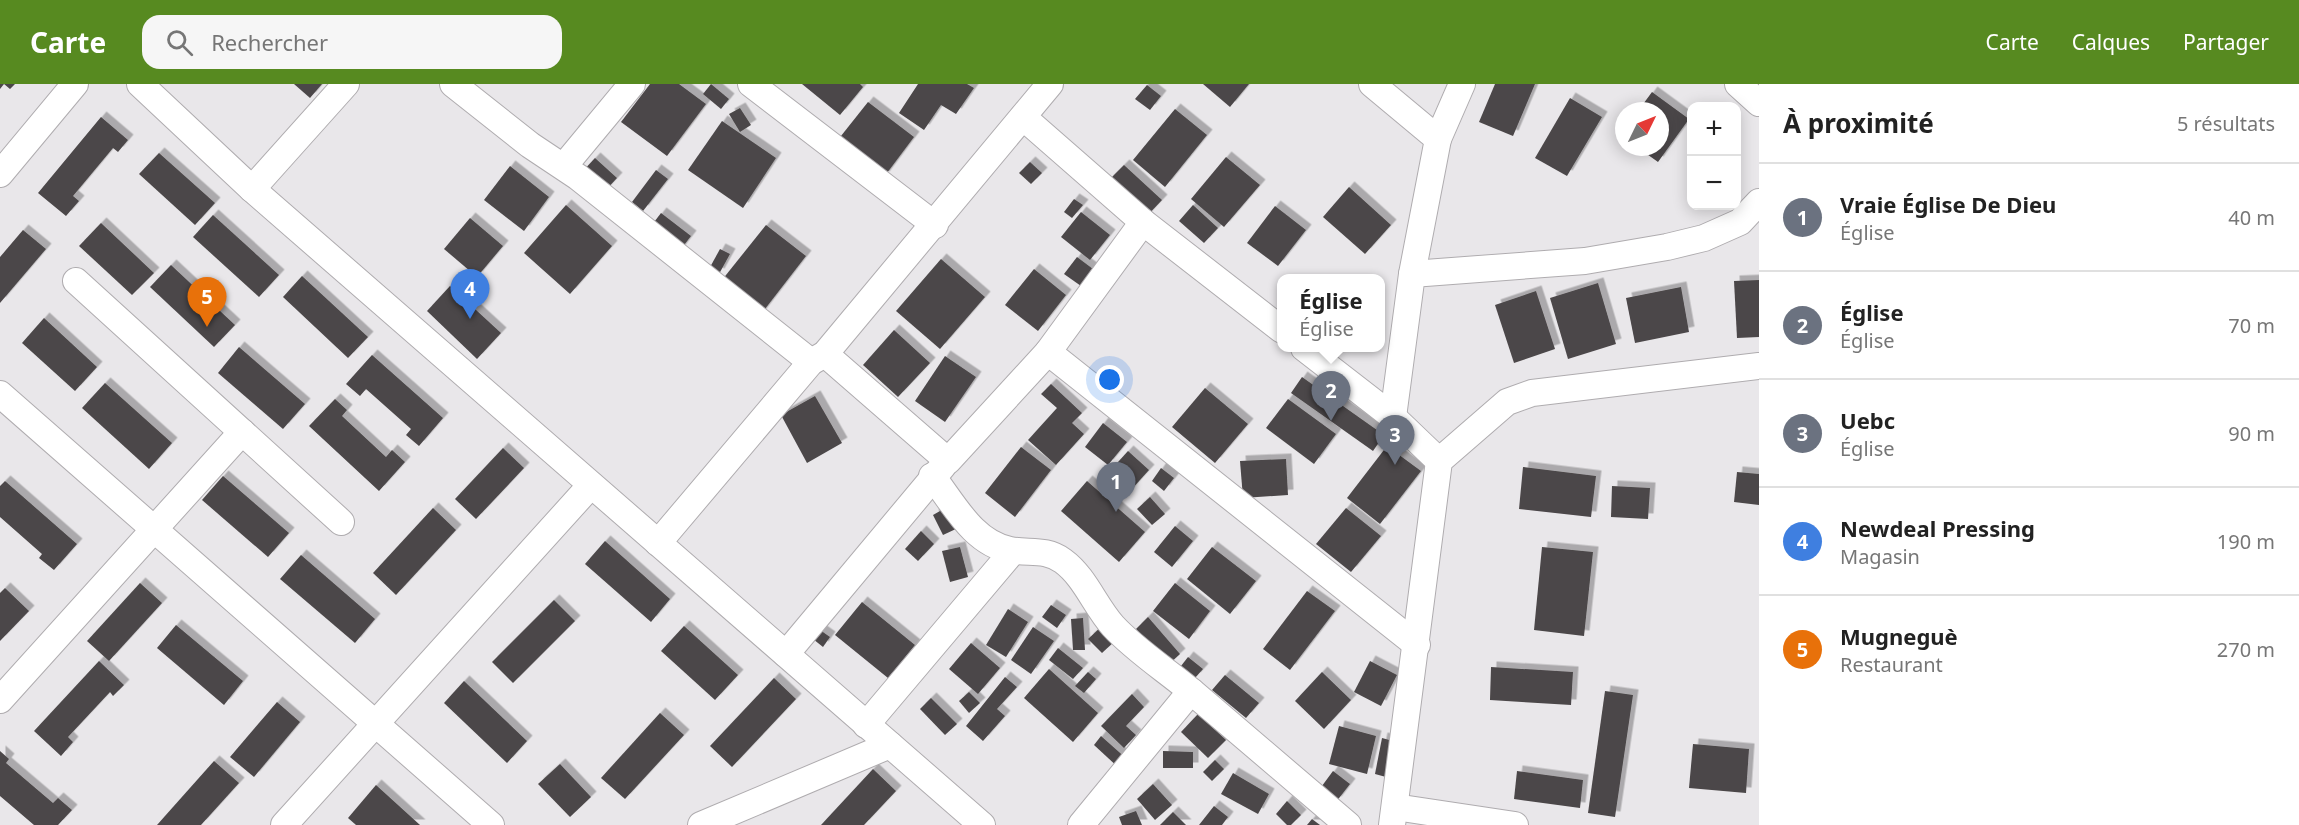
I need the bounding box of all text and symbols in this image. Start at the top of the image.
search box [142,15,562,69]
text: Carte [30,23,106,61]
icon: search [163,26,196,59]
text: Rechercher [211,27,328,57]
text: Carte [1986,28,2039,56]
text: Calques [2072,28,2150,56]
text: Partager [2183,28,2269,56]
north arrow [1615,102,1669,156]
map controls [1687,102,1741,210]
button: + [1687,102,1741,156]
text: À proximité [1783,105,1934,141]
text: 5 résultats [2177,110,2275,137]
button: − [1687,156,1741,210]
text: Vraie Église De Dieu [1840,189,2056,219]
text: 1 [1797,204,1808,231]
text: 40 m [2228,204,2275,231]
text: Église [1840,219,1895,246]
pin: 4 [450,270,490,319]
popup [1277,274,1385,352]
pin: 5 [188,278,226,327]
text: Église [1299,285,1363,315]
text: Église [1840,297,1904,327]
text: 2 [1797,312,1808,339]
text: 70 m [2228,312,2275,339]
text: Église [1299,315,1354,342]
text: Église [1840,327,1895,354]
your location [1095,365,1124,394]
pin: 2 [1312,372,1350,421]
text: Uebc [1840,405,1895,435]
pin: 3 [1376,416,1414,465]
text: 3 [1797,420,1808,447]
text: 90 m [2228,420,2275,447]
text: Église [1840,435,1895,462]
pin: 1 [1096,462,1136,512]
text: Newdeal Pressing [1840,513,2035,543]
text: 4 [1797,528,1808,555]
text: 190 m [2217,528,2275,555]
text: Magasin [1840,543,1920,570]
text: Mugneguè [1840,621,1958,651]
text: 5 [1797,636,1808,663]
text: 270 m [2217,636,2275,663]
text: Restaurant [1840,651,1943,678]

